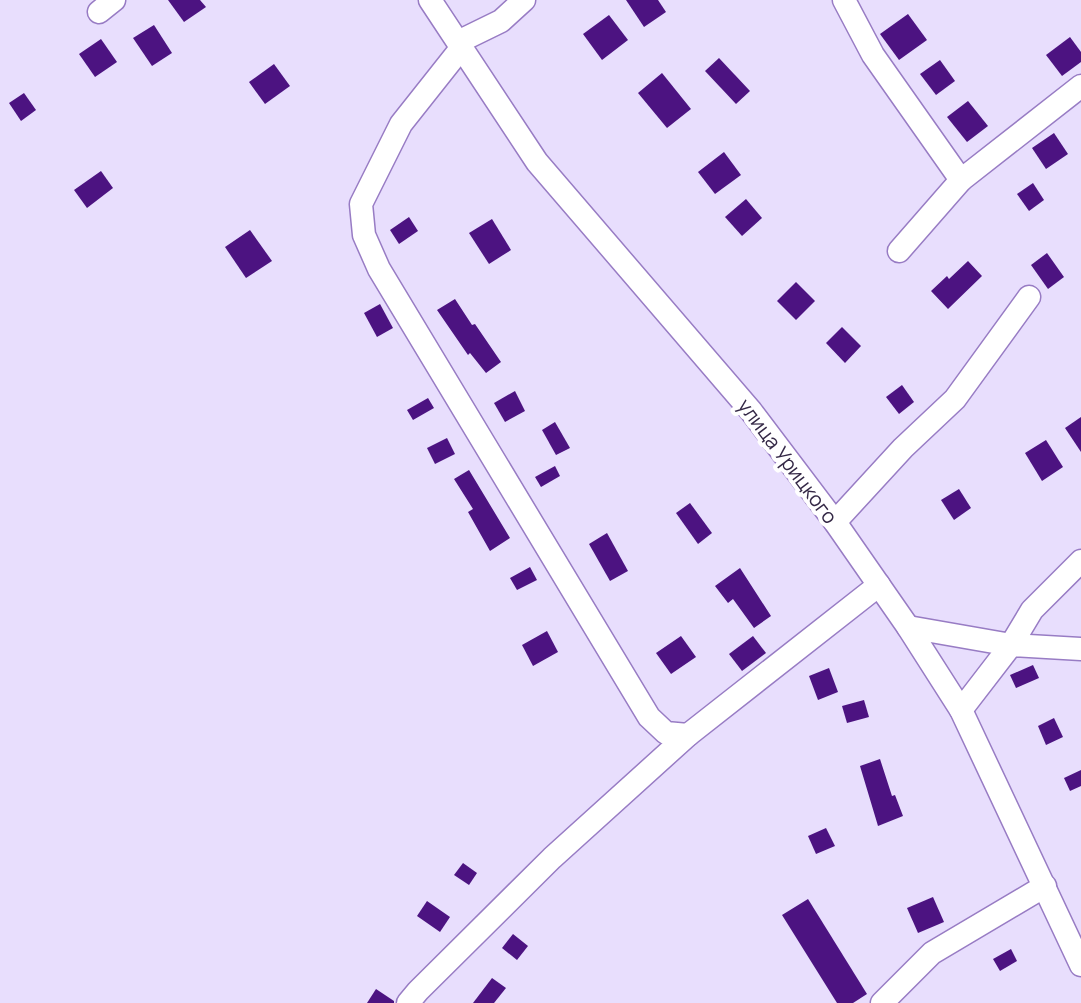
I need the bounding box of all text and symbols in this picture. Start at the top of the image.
street label: улица Урицкого [732,393,844,529]

